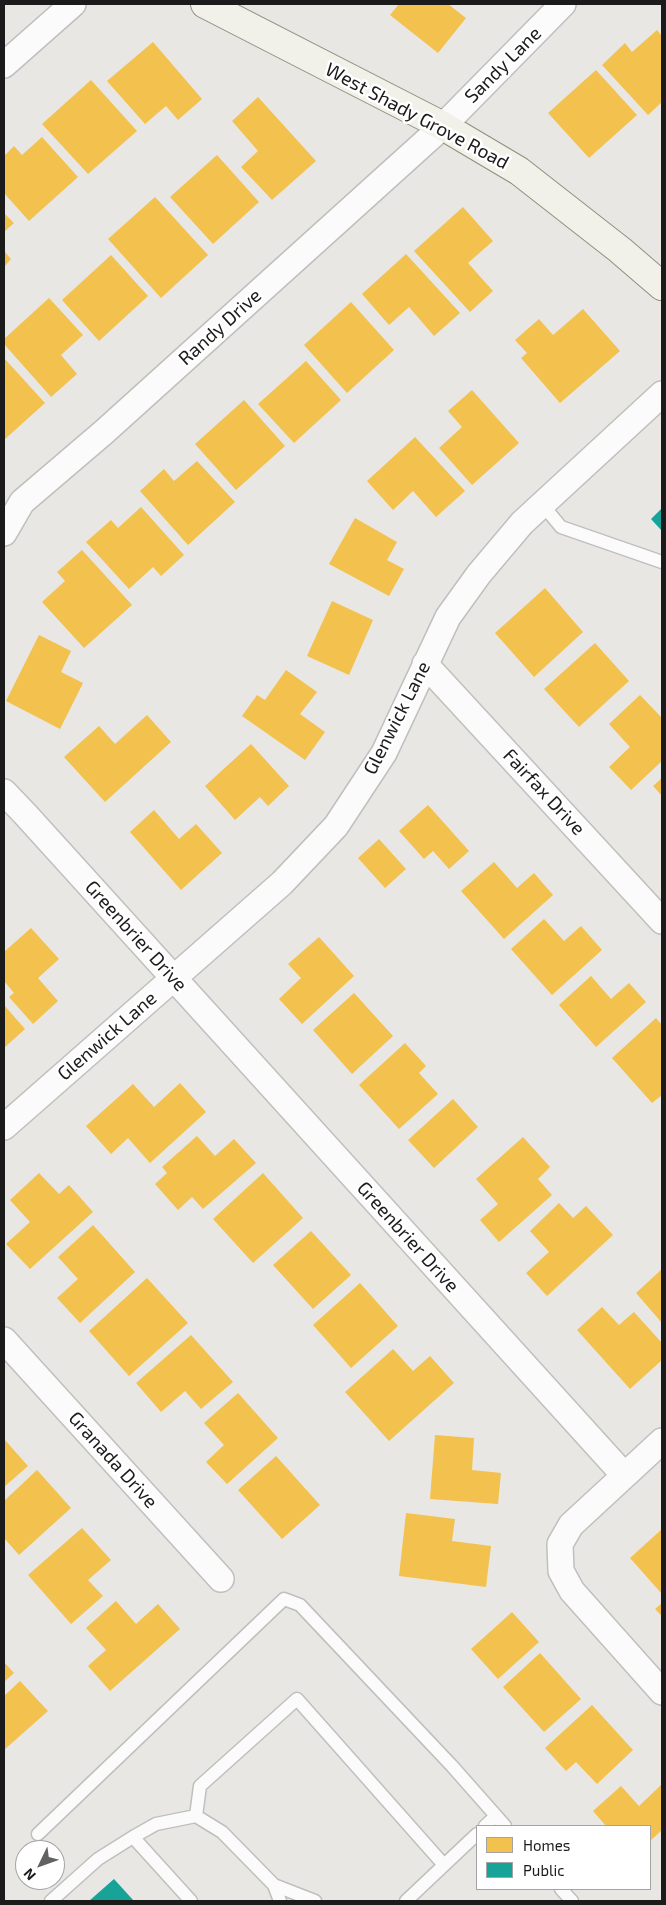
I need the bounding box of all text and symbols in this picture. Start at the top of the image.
street label: Sandy Lane [460,22,546,108]
street label: West Shady Grove Road [321,58,513,174]
street label: Randy Drive [174,284,266,370]
street label: Glenwick Lane [359,658,435,778]
street label: Fairfax Drive [498,744,590,840]
street label: Greenbrier Drive [80,876,192,996]
street label: Glenwick Lane [53,987,161,1085]
street label: Greenbrier Drive [352,1177,464,1297]
street label: Granada Drive [64,1407,162,1513]
legend [476,1825,651,1890]
text: Homes [523,1836,570,1854]
north arrow [15,1840,65,1890]
text: Public [523,1861,564,1879]
text: N [20,1865,39,1884]

